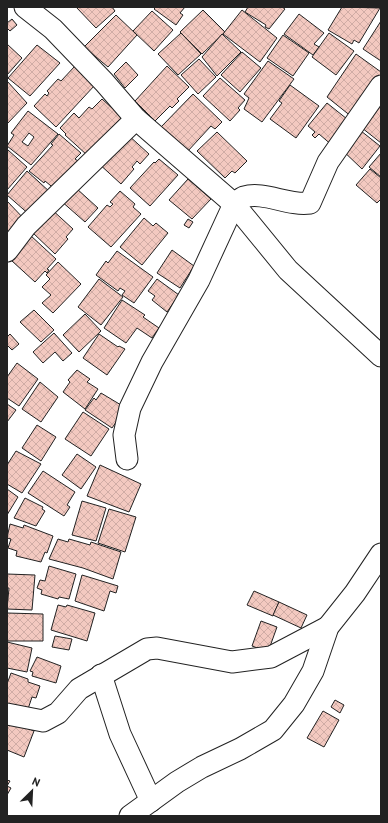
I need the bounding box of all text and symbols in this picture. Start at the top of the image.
north arrow [12,771,52,811]
text: N [30,774,42,790]

